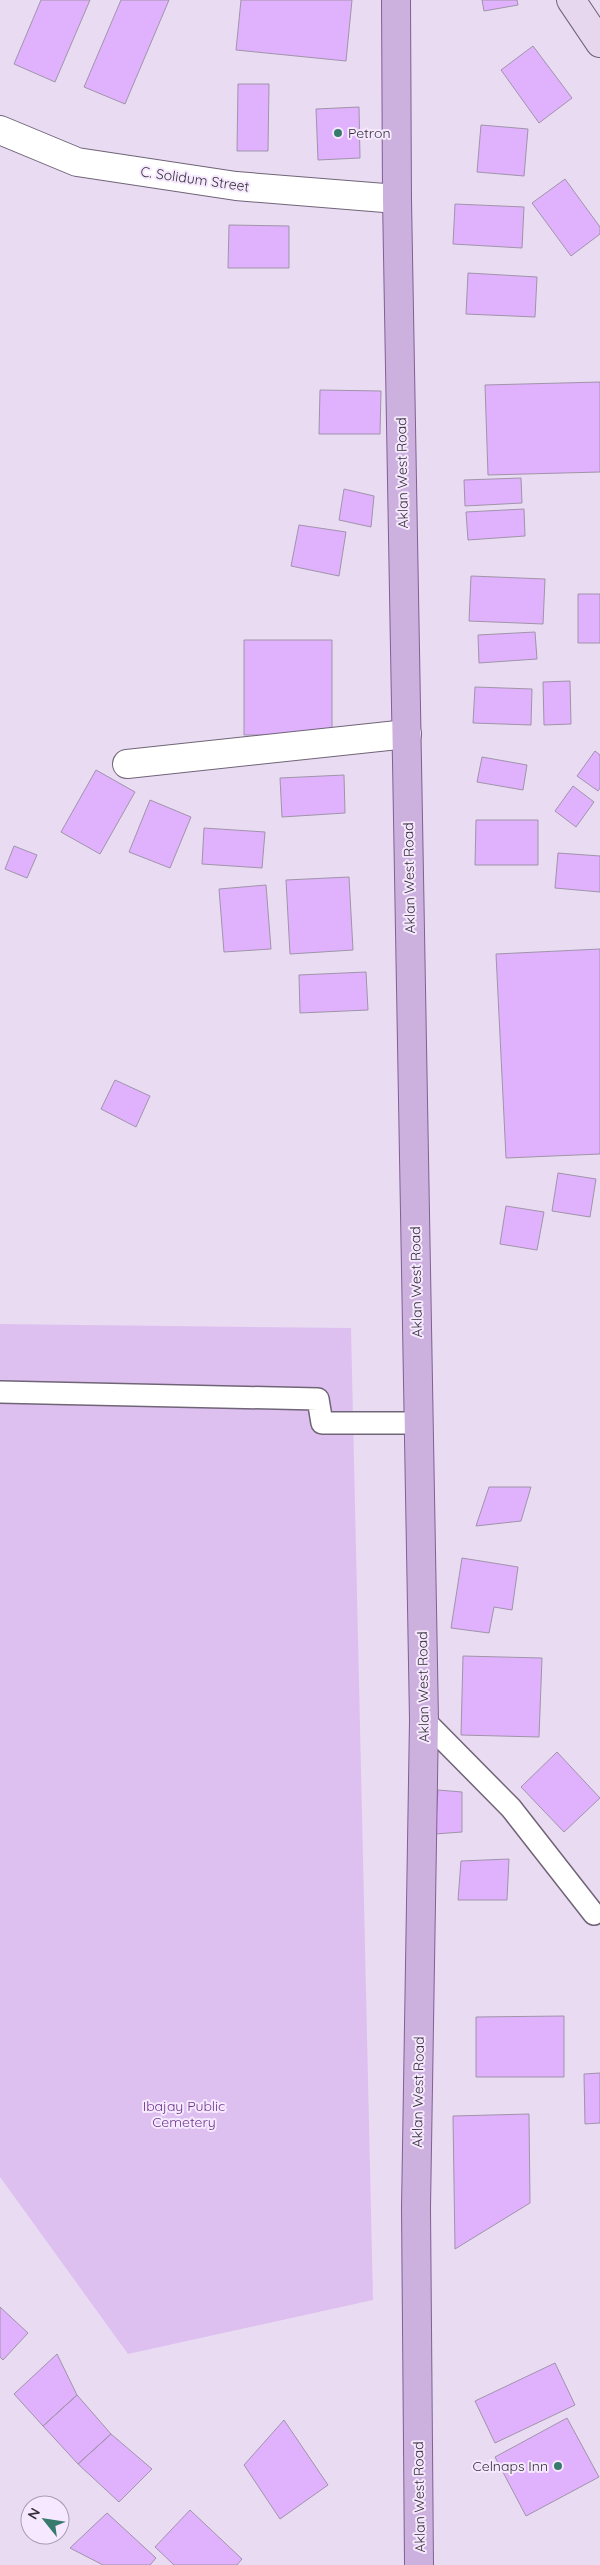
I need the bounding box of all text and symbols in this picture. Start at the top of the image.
place label: Petron [348,124,391,142]
marker: Petron [332,127,344,139]
street label: C. Solidum Street [139,162,251,196]
street label: Aklan West Road [392,417,412,529]
street label: Aklan West Road [399,822,419,934]
street label: Aklan West Road [406,1226,426,1338]
street label: Aklan West Road [413,1631,433,1743]
street label: Aklan West Road [408,2036,428,2148]
park label: Ibajay Public Cemetery [143,2097,225,2131]
street label: Aklan West Road [409,2441,429,2553]
place label: Celnaps Inn [473,2457,548,2475]
marker: Celnaps Inn [552,2460,564,2472]
north arrow [20,2495,70,2545]
text: N [23,2505,44,2522]

